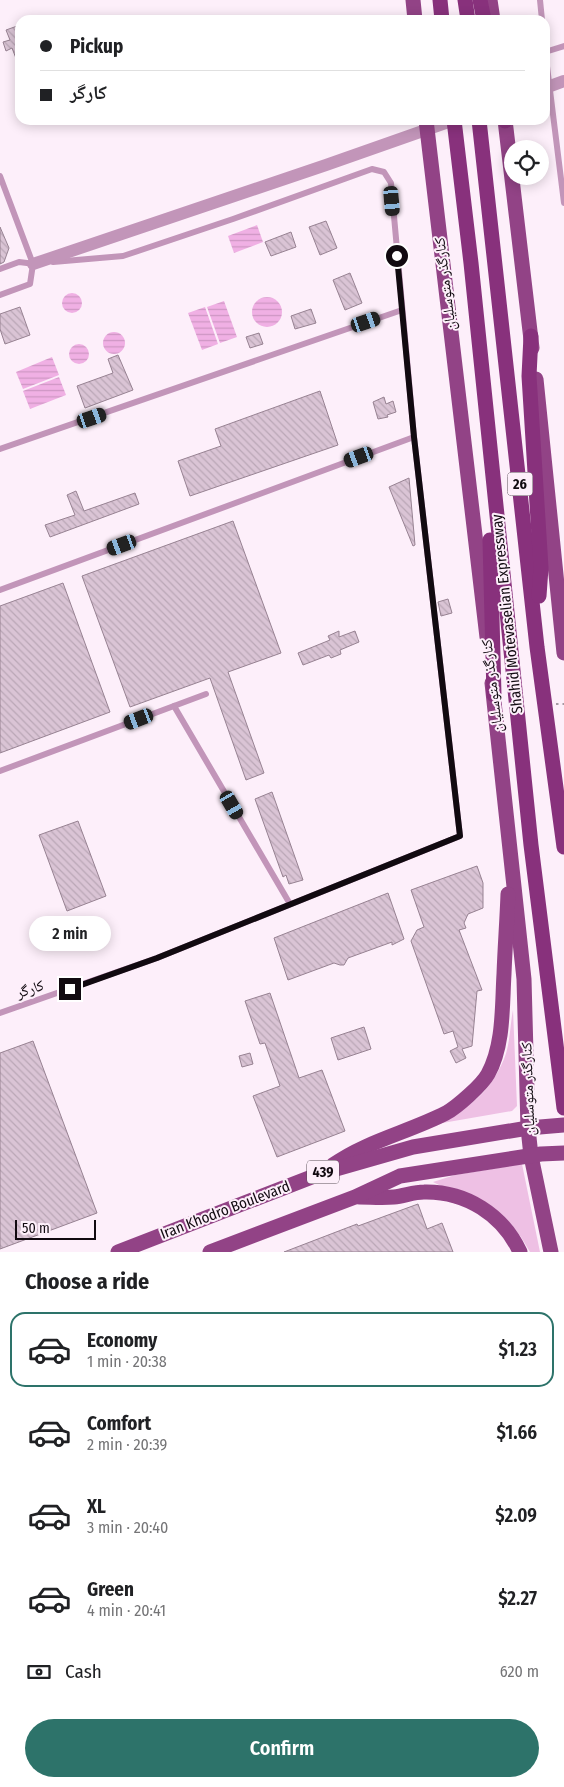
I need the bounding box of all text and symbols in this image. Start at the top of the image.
text: Pickup [70,35,123,58]
text: کارگر [70,81,107,104]
map controls [504,140,549,185]
button: locate [504,140,549,185]
car [383,185,400,217]
street label: کنارگذر متوسلیان [430,236,461,332]
route start [386,245,408,267]
car [349,310,382,334]
car [75,406,108,430]
car [342,445,375,469]
road number: 26 [508,472,532,496]
street label: Shahid Motevaselian Expressway [488,513,526,715]
car [105,533,138,557]
street label: کنارگذر متوسلیان [477,638,508,734]
car [122,707,155,731]
car [218,788,245,822]
callout: 2 min [29,916,111,952]
text: 2 min [52,924,88,943]
street label: کارگر [13,976,46,1002]
route end [59,978,81,1000]
street label: کنارگذر متوسلیان [517,1042,540,1136]
road number: 439 [307,1160,339,1184]
street label: Iran Khodro Boulevard [158,1177,292,1243]
scale bar [15,1217,96,1240]
text: 50 m [22,1220,50,1237]
text: Choose a ride [25,1268,149,1295]
icon: car [27,1327,72,1372]
text: Economy [87,1329,157,1352]
text: $1.23 [498,1338,537,1361]
text: 1 min · 20:38 [87,1352,167,1371]
icon: car [27,1410,72,1455]
text: Comfort [87,1412,151,1435]
text: $1.66 [497,1421,537,1444]
text: 2 min · 20:39 [87,1435,167,1454]
icon: car [27,1493,72,1538]
text: XL [87,1495,106,1518]
text: $2.09 [495,1504,537,1527]
text: 3 min · 20:40 [87,1518,168,1537]
icon: car [27,1576,72,1621]
text: Green [87,1578,134,1601]
text: $2.27 [498,1587,537,1610]
text: 4 min · 20:41 [87,1601,166,1620]
icon: cash [25,1658,53,1686]
text: Cash [65,1660,102,1683]
text: 620 m [500,1662,539,1681]
button: Confirm [25,1719,539,1777]

